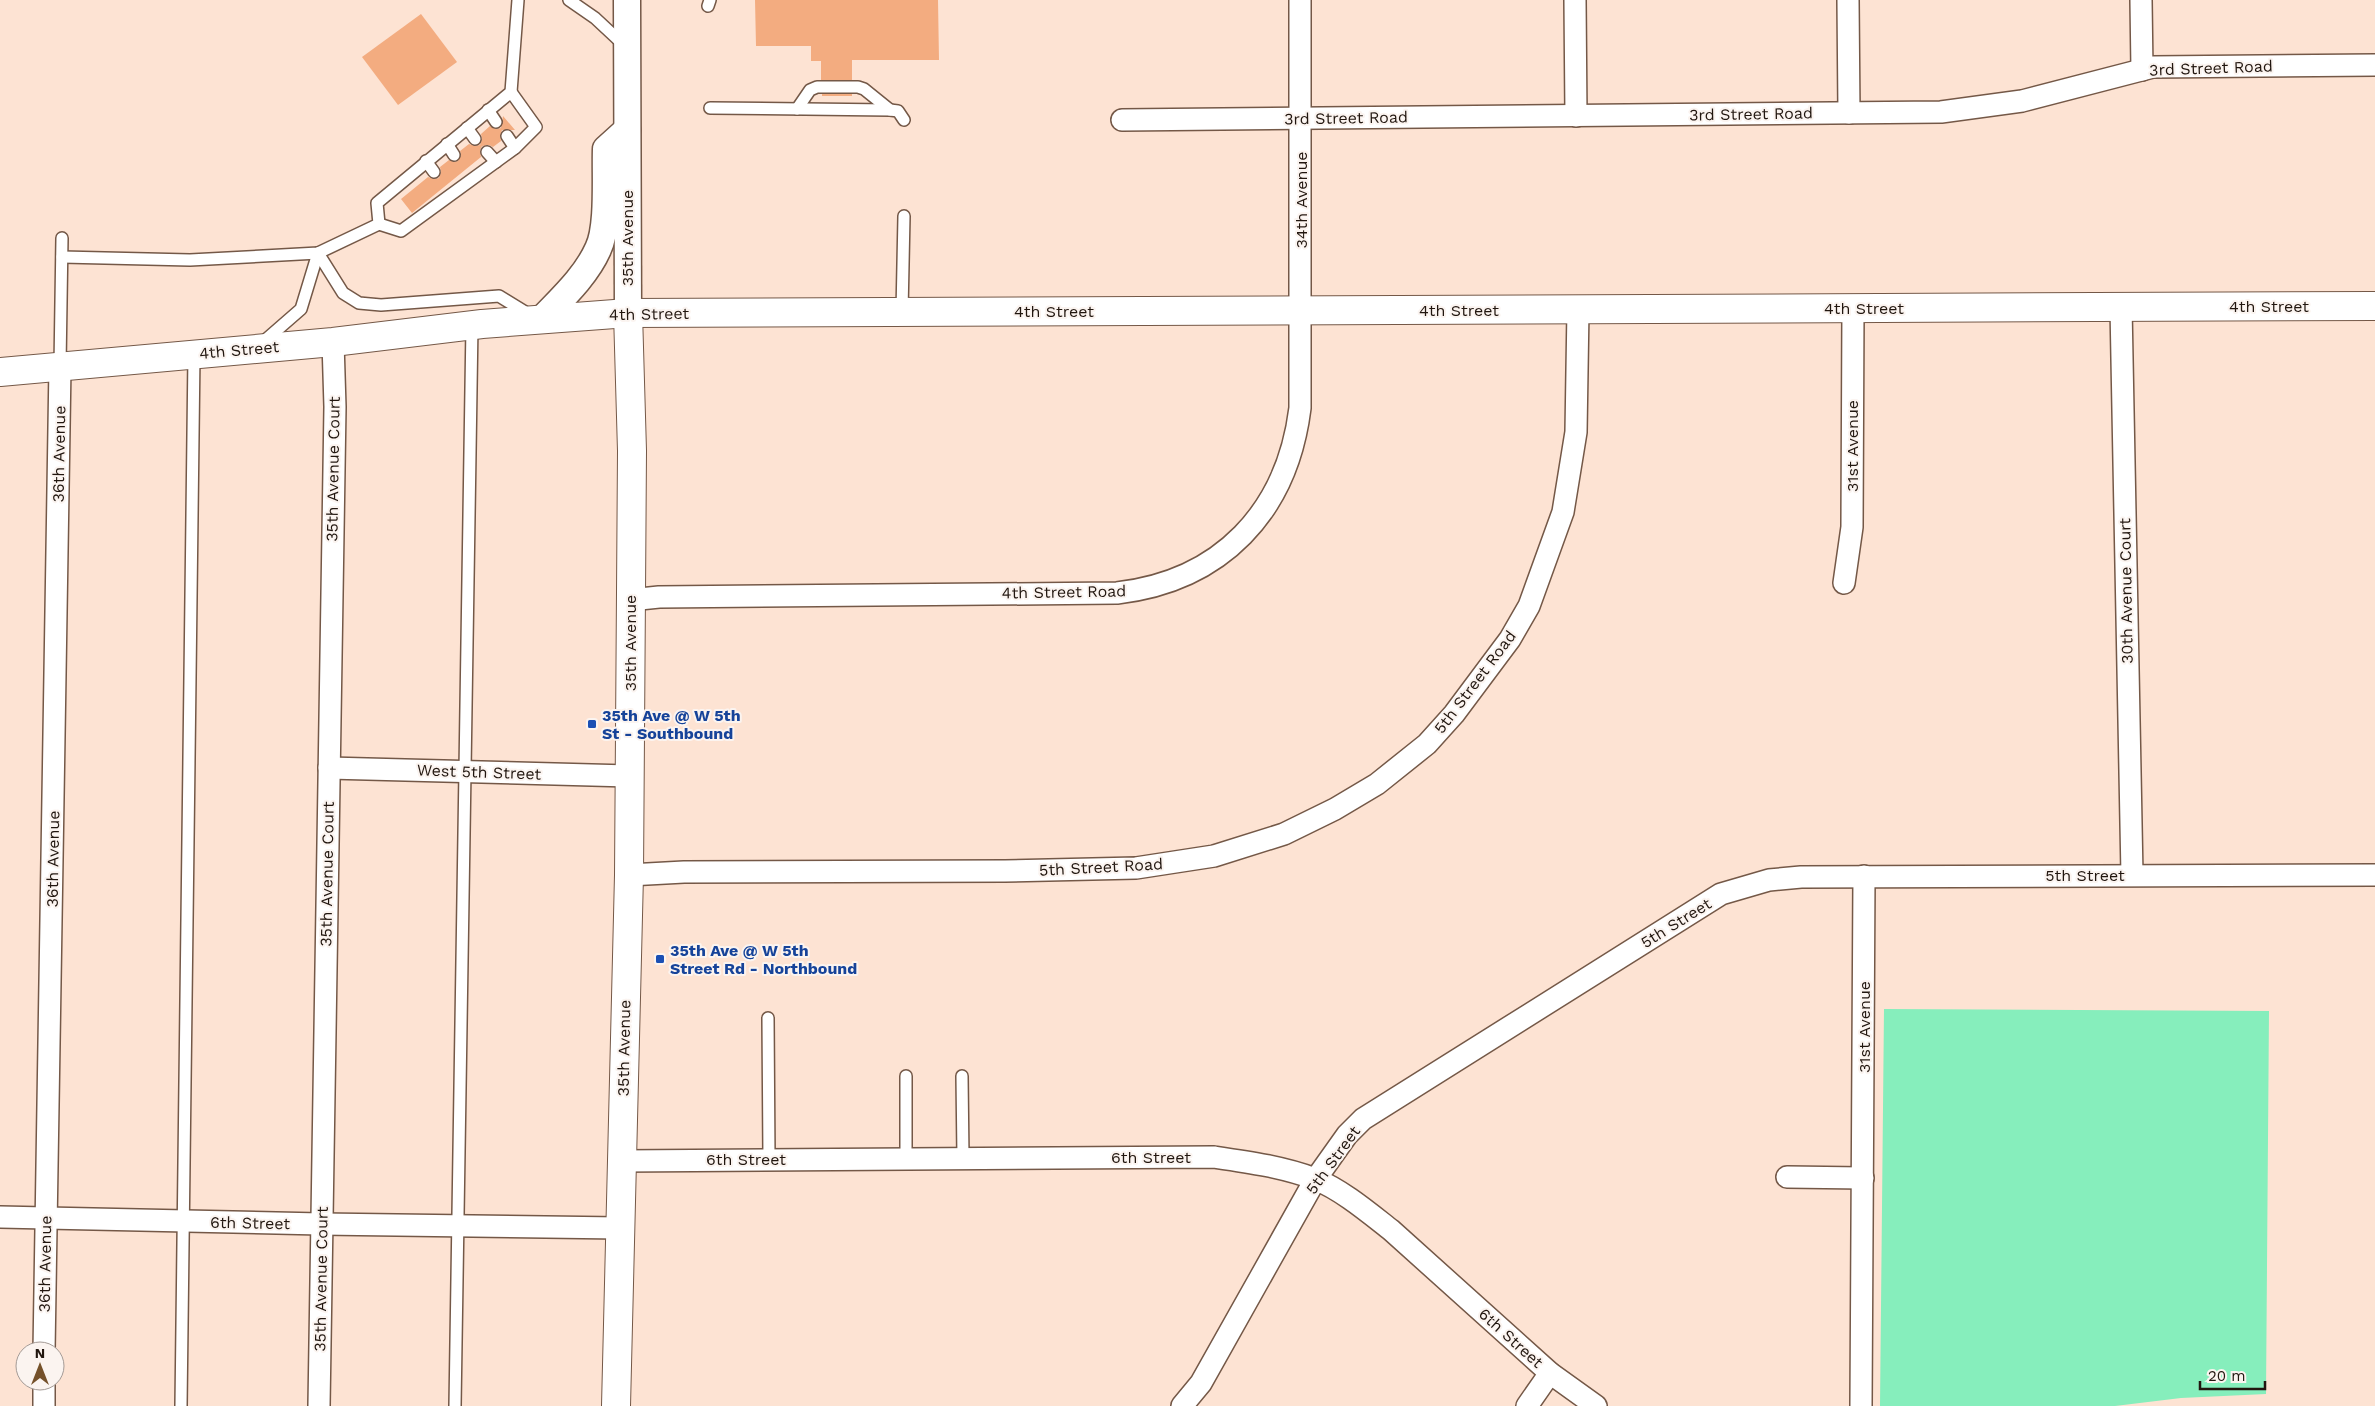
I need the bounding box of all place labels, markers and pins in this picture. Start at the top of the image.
place label: 35th Ave @ W 5th St - Southbound [602,706,741,743]
marker: 35th Ave @ W 5th St - Southbound [586,718,598,730]
place label: 35th Ave @ W 5th Street Rd - Northbound [670,941,857,978]
marker: 35th Ave @ W 5th Street Rd - Northbound [654,953,666,965]

